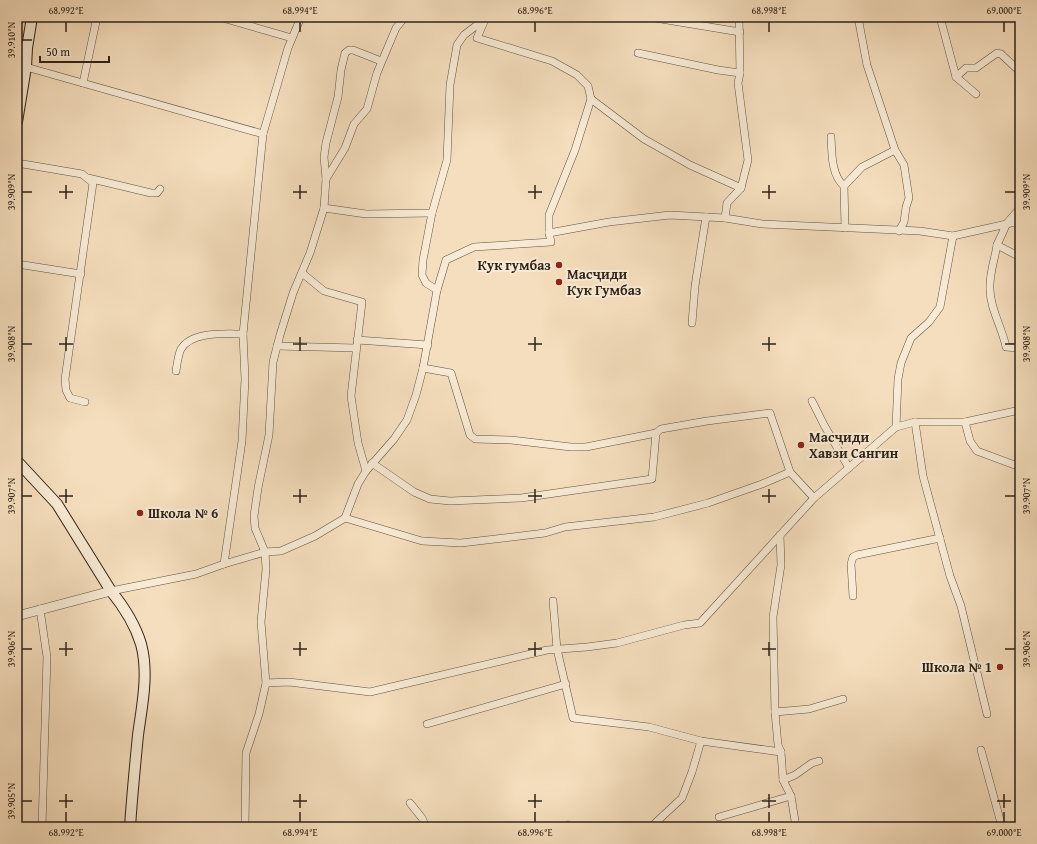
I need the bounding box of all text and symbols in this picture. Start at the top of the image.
text: 68.992°E [48,3,84,18]
text: 68.994°E [282,3,318,18]
text: 68.996°E [517,3,553,18]
text: 68.998°E [751,3,787,18]
text: 69.000°E [986,3,1022,18]
text: 39.910°N [4,21,19,58]
scale bar [40,38,109,64]
text: 50 m [46,43,70,60]
text: 39.909°N [4,173,19,210]
text: 39.909°N [1019,173,1034,210]
place label: Кук гумбаз [477,255,551,275]
marker: Кук гумбаз [554,260,564,270]
place label: Масҷиди Кук Гумбаз [567,264,642,300]
marker: Масҷиди Кук Гумбаз [554,277,564,287]
text: 39.908°N [4,325,19,362]
text: 39.908°N [1019,325,1034,362]
place label: Масҷиди Хавзи Сангин [809,427,899,463]
marker: Масҷиди Хавзи Сангин [796,440,806,450]
text: 39.907°N [4,477,19,514]
text: 39.907°N [1019,477,1034,514]
place label: Школа № 6 [148,503,218,523]
marker: Школа № 6 [135,508,145,518]
text: 39.906°N [4,630,19,667]
text: 39.906°N [1019,630,1034,667]
place label: Школа № 1 [922,657,992,677]
marker: Школа № 1 [995,662,1005,672]
text: 39.905°N [4,782,19,819]
text: 68.992°E [48,825,84,840]
text: 68.994°E [282,825,318,840]
text: 68.996°E [517,825,553,840]
text: 68.998°E [751,825,787,840]
text: 69.000°E [986,825,1022,840]

